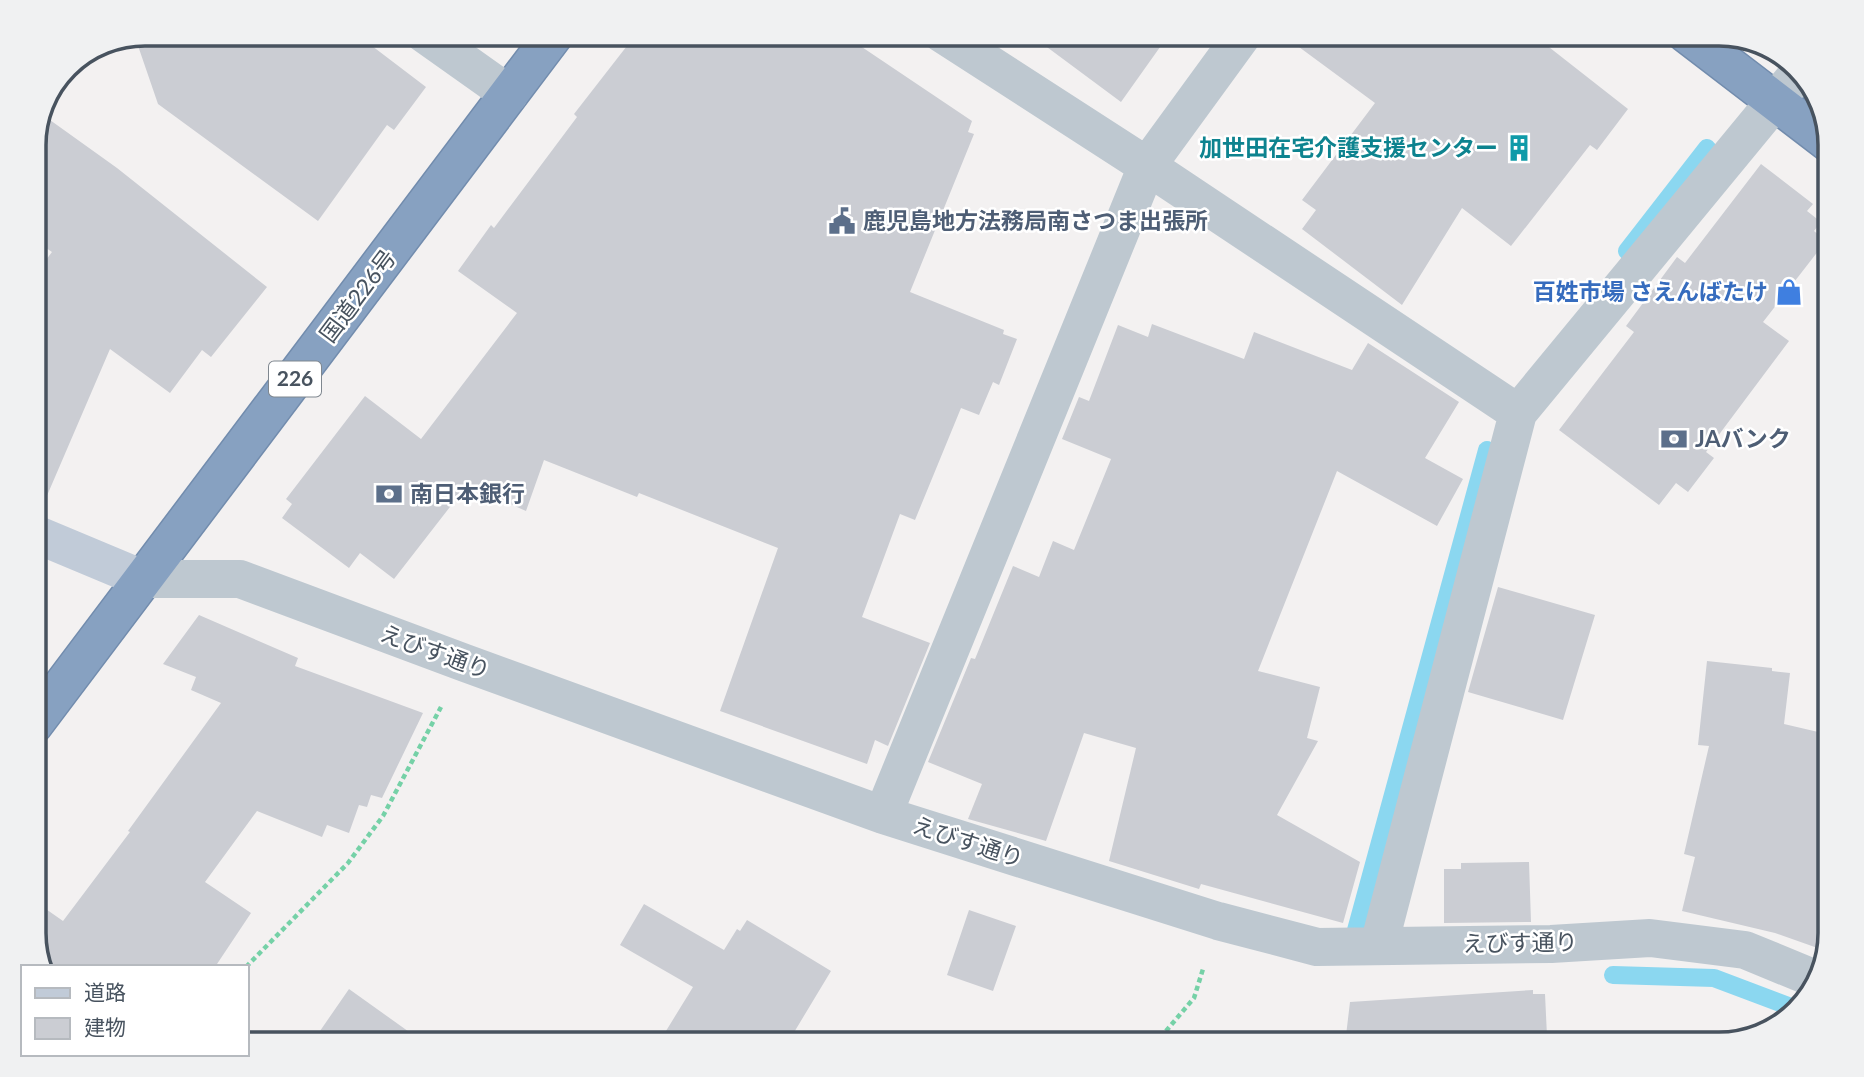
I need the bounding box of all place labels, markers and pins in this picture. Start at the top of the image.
place label: 加世田在宅介護支援センター [1199,133,1498,161]
building icon: 加世田在宅介護支援センター [1504,133,1534,163]
public building icon: 鹿児島地方法務局南さつま出張所 [827,206,857,236]
place label: 鹿児島地方法務局南さつま出張所 [863,206,1208,234]
place label: 百姓市場 さえんばたけ [1532,277,1768,305]
shop icon: 百姓市場 さえんばたけ [1774,277,1804,307]
bank icon: JAバンク [1659,424,1689,454]
place label: JAバンク [1695,424,1791,452]
bank icon: 南日本銀行 [374,479,404,509]
place label: 南日本銀行 [410,479,525,507]

